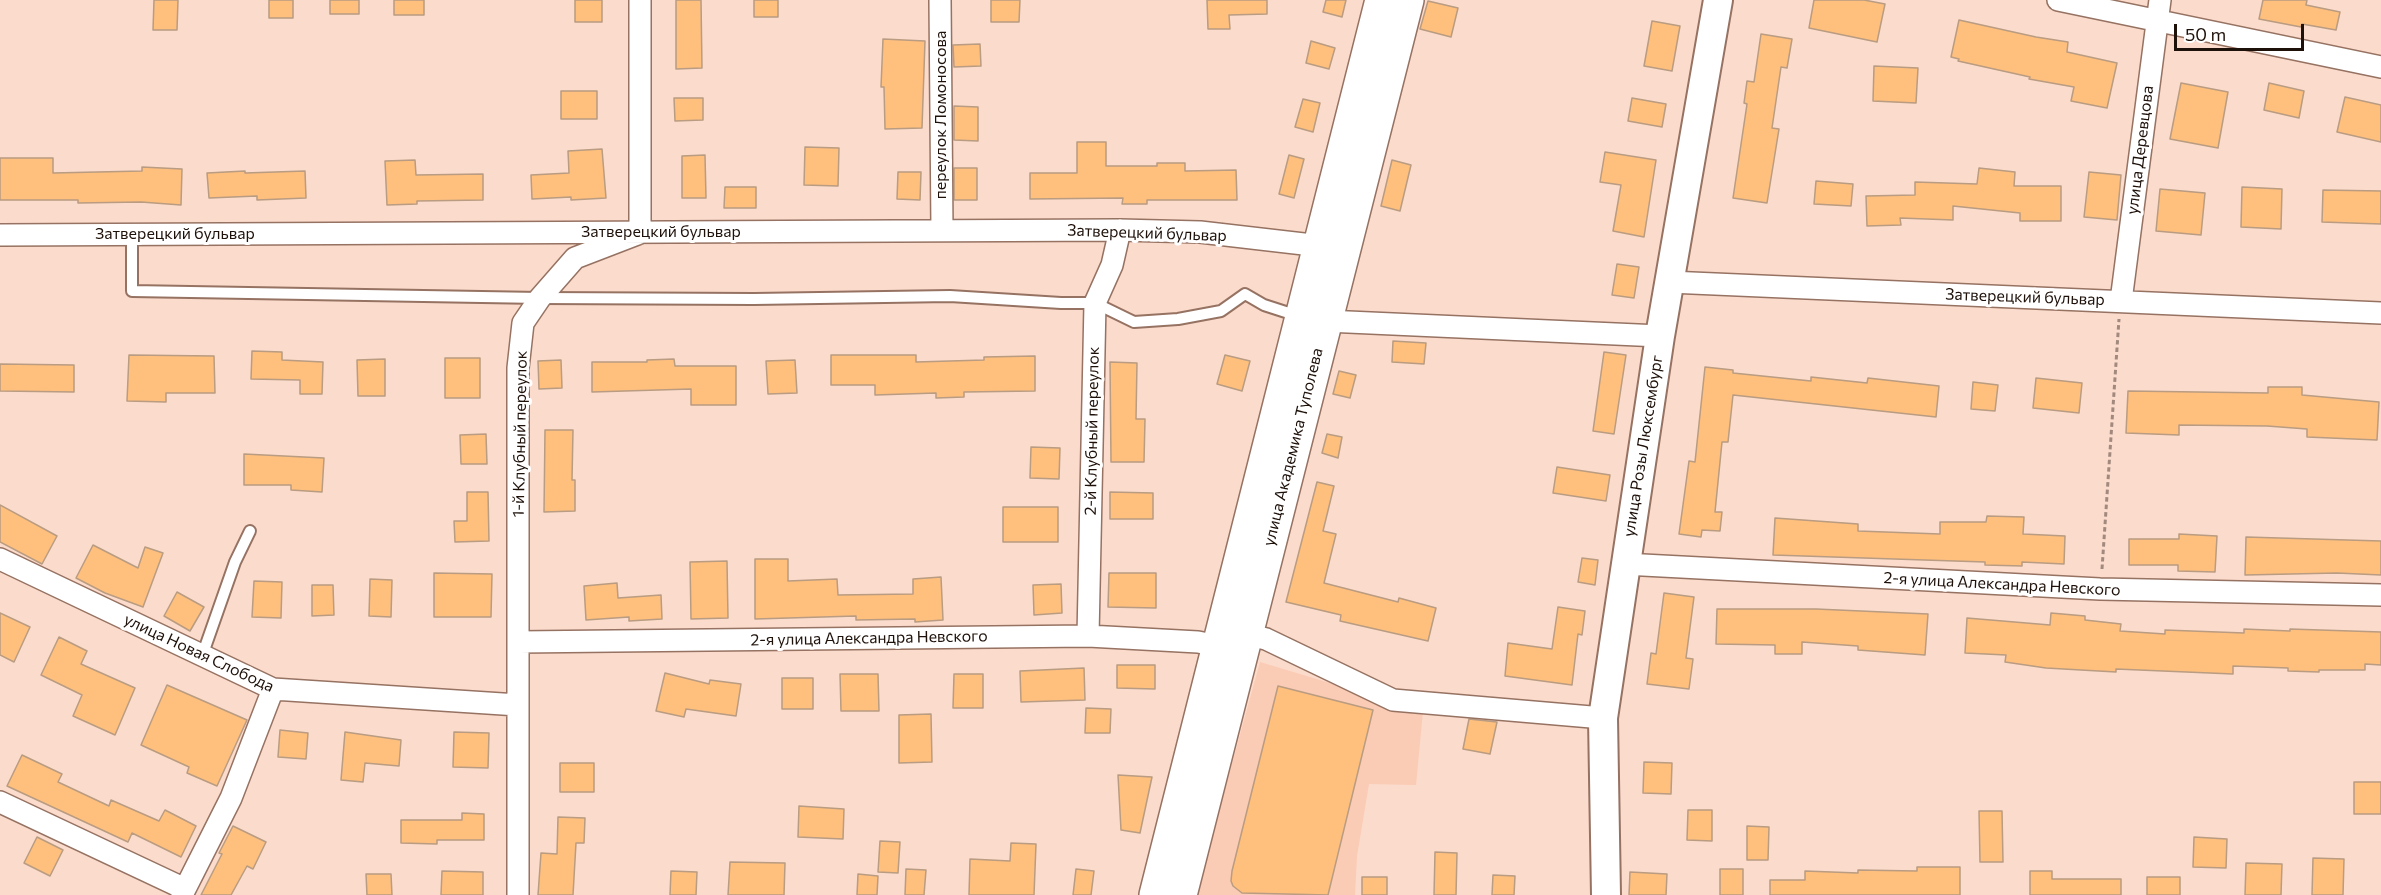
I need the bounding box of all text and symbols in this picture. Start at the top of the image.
scale bar [2177,12,2308,50]
text: 50 m [2185,23,2226,45]
street label: переулок Ломоносова [931,31,951,199]
street label: улица Деревцова [2123,84,2157,216]
street label: Затверецкий бульвар [1067,221,1227,245]
street label: Затверецкий бульвар [581,222,741,242]
street label: Затверецкий бульвар [95,224,255,244]
street label: Затверецкий бульвар [1945,285,2105,309]
street label: 2-й Клубный переулок [1081,346,1103,516]
street label: улица Академика Туполева [1259,346,1327,548]
street label: 1-й Клубный переулок [509,350,531,518]
street label: улица Розы Люксембург [1619,354,1667,538]
street label: 2-я улица Александра Невского [1883,568,2121,600]
street label: улица Новая Слобода [121,610,277,696]
street label: 2-я улица Александра Невского [750,626,988,650]

